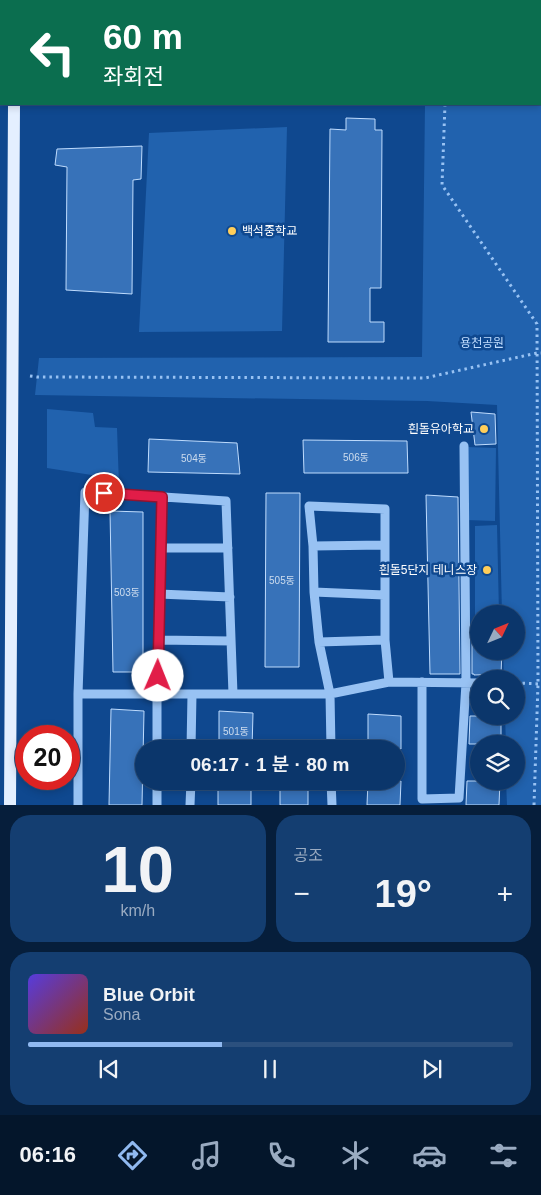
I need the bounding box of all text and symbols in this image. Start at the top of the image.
text: 60 m [103,17,183,56]
icon: left [20,20,85,85]
text: 좌회전 [103,64,164,89]
place label: 백석중학교 [242,224,297,238]
marker: 백석중학교 [226,225,238,237]
park label: 용천공원 [460,336,504,350]
place label: 흰돌유아학교 [408,422,474,436]
marker: 흰돌유아학교 [478,423,490,435]
house number: 506동 [343,452,369,463]
house number: 504동 [181,453,207,464]
pin [83,472,125,514]
icon: arrive [90,479,118,507]
place label: 흰돌5단지 테니스장 [379,563,477,577]
marker: 흰돌5단지 테니스장 [481,564,493,576]
house number: 505동 [269,575,295,586]
house number: 503동 [114,587,140,598]
north arrow [470,605,525,660]
map controls [470,605,525,790]
position arrow [131,649,183,701]
button: search [470,670,525,725]
speed limit sign: 20 [15,725,80,790]
house number: 501동 [223,726,249,737]
button: layers [470,735,525,790]
text: 06:17 · 1 분 · 80 m [191,754,350,775]
text: 10 [102,833,174,906]
text: 공조 [294,847,323,864]
text: 19° [375,873,432,915]
text: − [294,878,310,909]
text: + [497,878,513,909]
text: km/h [120,902,155,919]
text: Blue Orbit [103,984,195,1005]
text: Sona [103,1006,140,1023]
icon: previous [95,1055,123,1083]
icon: pause [256,1055,284,1083]
icon: next [418,1055,446,1083]
icon: directions [115,1138,150,1173]
icon: music [189,1138,224,1173]
icon: phone [264,1138,299,1173]
icon: climate [338,1138,373,1173]
icon: car [412,1138,447,1173]
icon: filters [486,1138,521,1173]
text: 06:16 [20,1142,76,1167]

